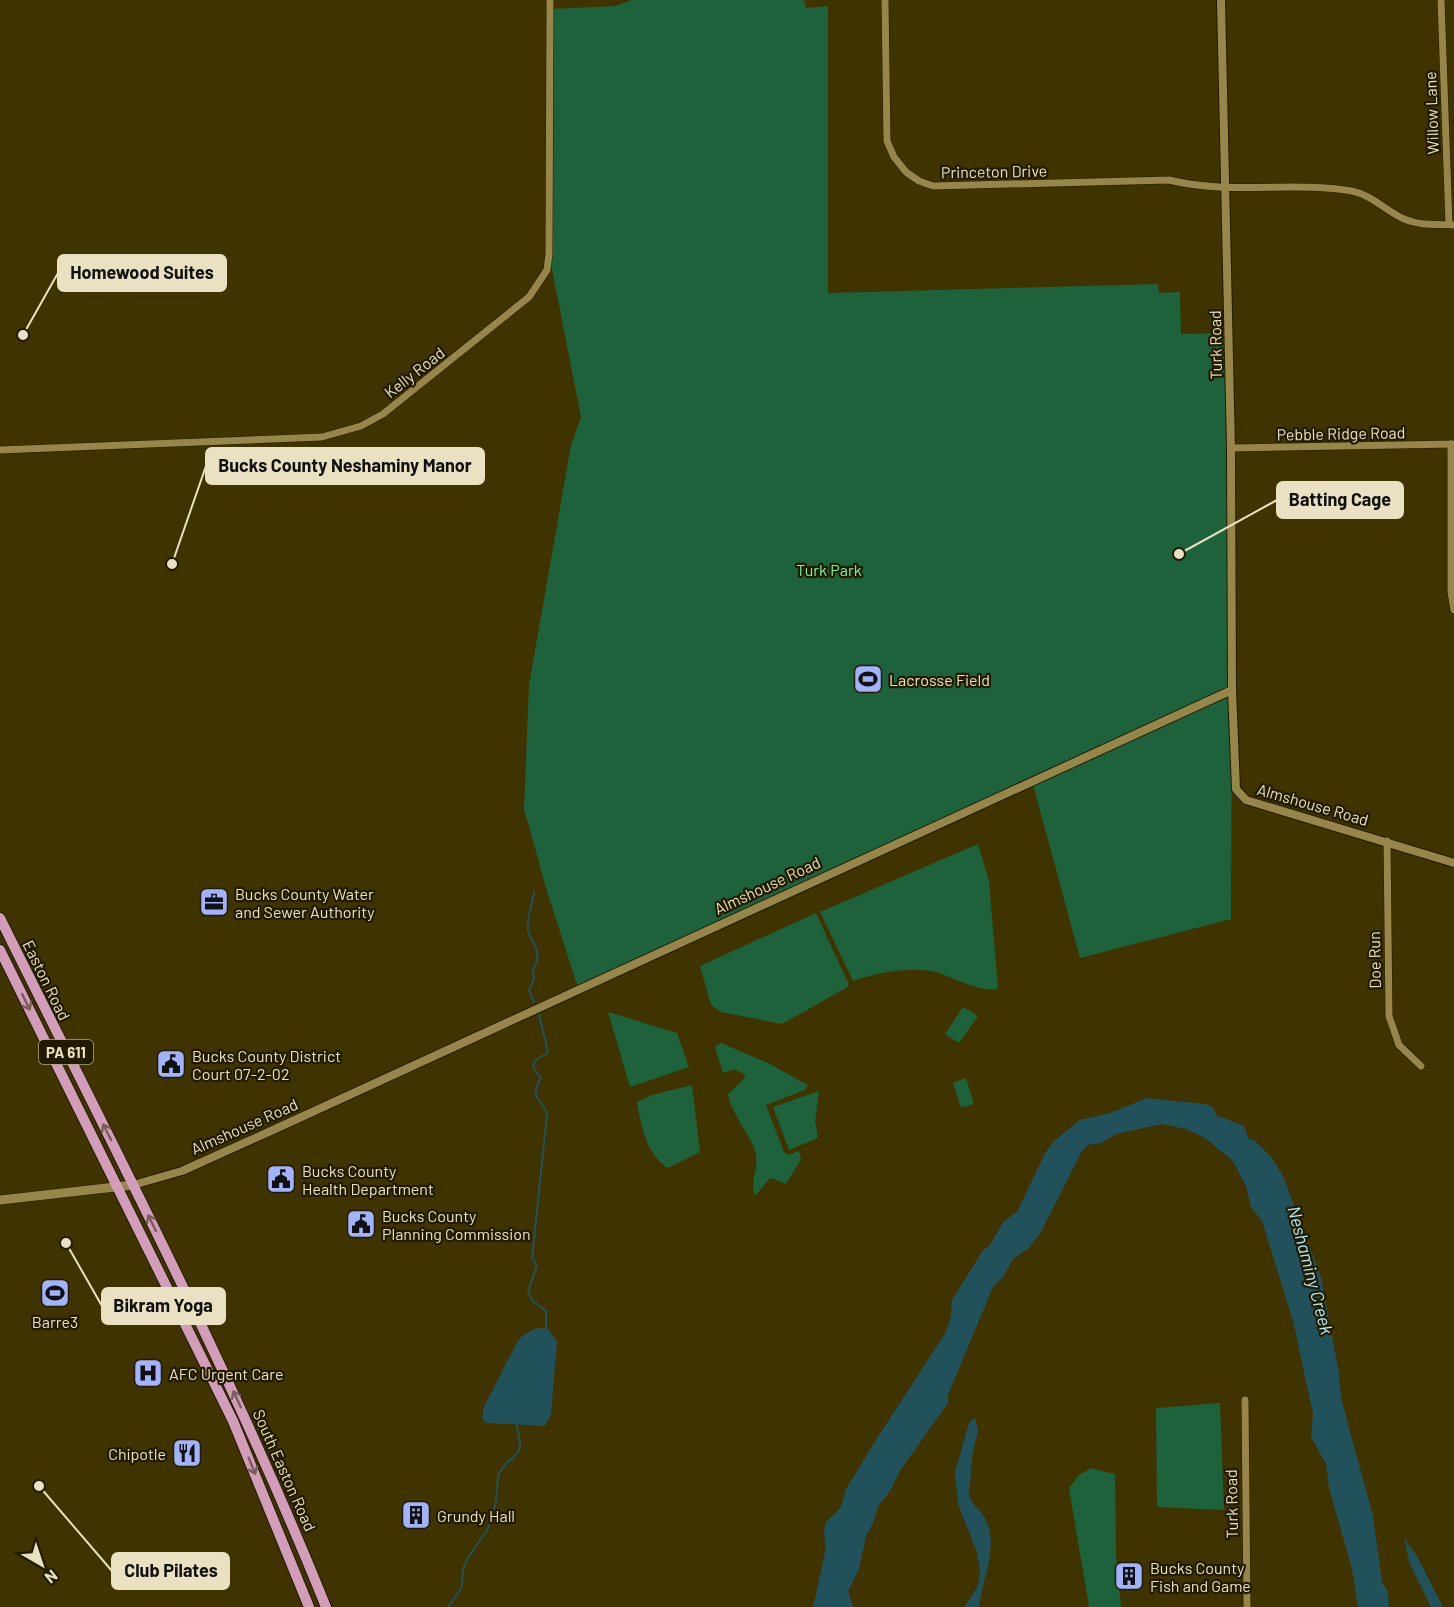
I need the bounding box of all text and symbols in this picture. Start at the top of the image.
street label: Willow Lane [1420,71,1442,155]
street label: Princeton Drive [941,161,1047,181]
callout: Homewood Suites [58,255,226,291]
text: Homewood Suites [70,261,214,283]
street label: Turk Road [1205,310,1225,380]
street label: Kelly Road [380,343,448,401]
street label: Pebble Ridge Road [1276,422,1406,444]
callout: Bucks County Neshaminy Manor [206,448,484,484]
text: Bucks County Neshaminy Manor [218,454,472,476]
callout: Batting Cage [1277,482,1403,518]
text: Batting Cage [1289,488,1391,510]
park label: Turk Park [796,560,862,579]
sports icon: Lacrosse Field [852,663,884,695]
place label: Lacrosse Field [889,670,990,689]
street label: Almshouse Road [1255,779,1371,829]
street label: Almshouse Road [711,852,823,918]
place label: Bucks County Water and Sewer Authority [235,884,375,921]
office icon: Bucks County Water and Sewer Authority [198,886,230,918]
street label: Doe Run [1364,931,1384,989]
street label: Easton Road [19,937,75,1023]
one-way arrow [21,993,32,1011]
road number: PA 611 [39,1040,93,1064]
place label: Bucks County District Court 07-2-02 [192,1046,341,1083]
public building icon: Bucks County District Court 07-2-02 [155,1048,187,1080]
street label: Almshouse Road [188,1094,300,1158]
one-way arrow [100,1124,112,1142]
place label: Bucks County Health Department [302,1161,434,1198]
public building icon: Bucks County Health Department [265,1163,297,1195]
water label: Neshaminy Creek [1283,1203,1339,1337]
place label: Bucks County Planning Commission [382,1206,531,1243]
public building icon: Bucks County Planning Commission [345,1208,377,1240]
one-way arrow [146,1215,157,1233]
sports icon: Barre3 [39,1277,71,1309]
callout: Bikram Yoga [102,1288,225,1324]
text: Bikram Yoga [113,1294,213,1316]
place label: Barre3 [32,1312,78,1331]
hospital icon: AFC Urgent Care [132,1357,164,1389]
place label: AFC Urgent Care [169,1364,283,1383]
one-way arrow [230,1390,242,1408]
street label: South Easton Road [250,1406,320,1534]
restaurant icon: Chipotle [171,1437,203,1469]
place label: Chipotle [108,1444,166,1463]
one-way arrow [247,1457,258,1475]
street label: Turk Road [1221,1469,1241,1539]
building icon: Grundy Hall [400,1499,432,1531]
place label: Grundy Hall [437,1506,515,1525]
north arrow [12,1535,72,1595]
callout: Club Pilates [112,1553,229,1589]
place label: Bucks County Fish and Game [1150,1558,1251,1595]
text: Club Pilates [124,1559,218,1581]
building icon: Bucks County Fish and Game [1113,1560,1145,1592]
text: N [42,1566,62,1588]

